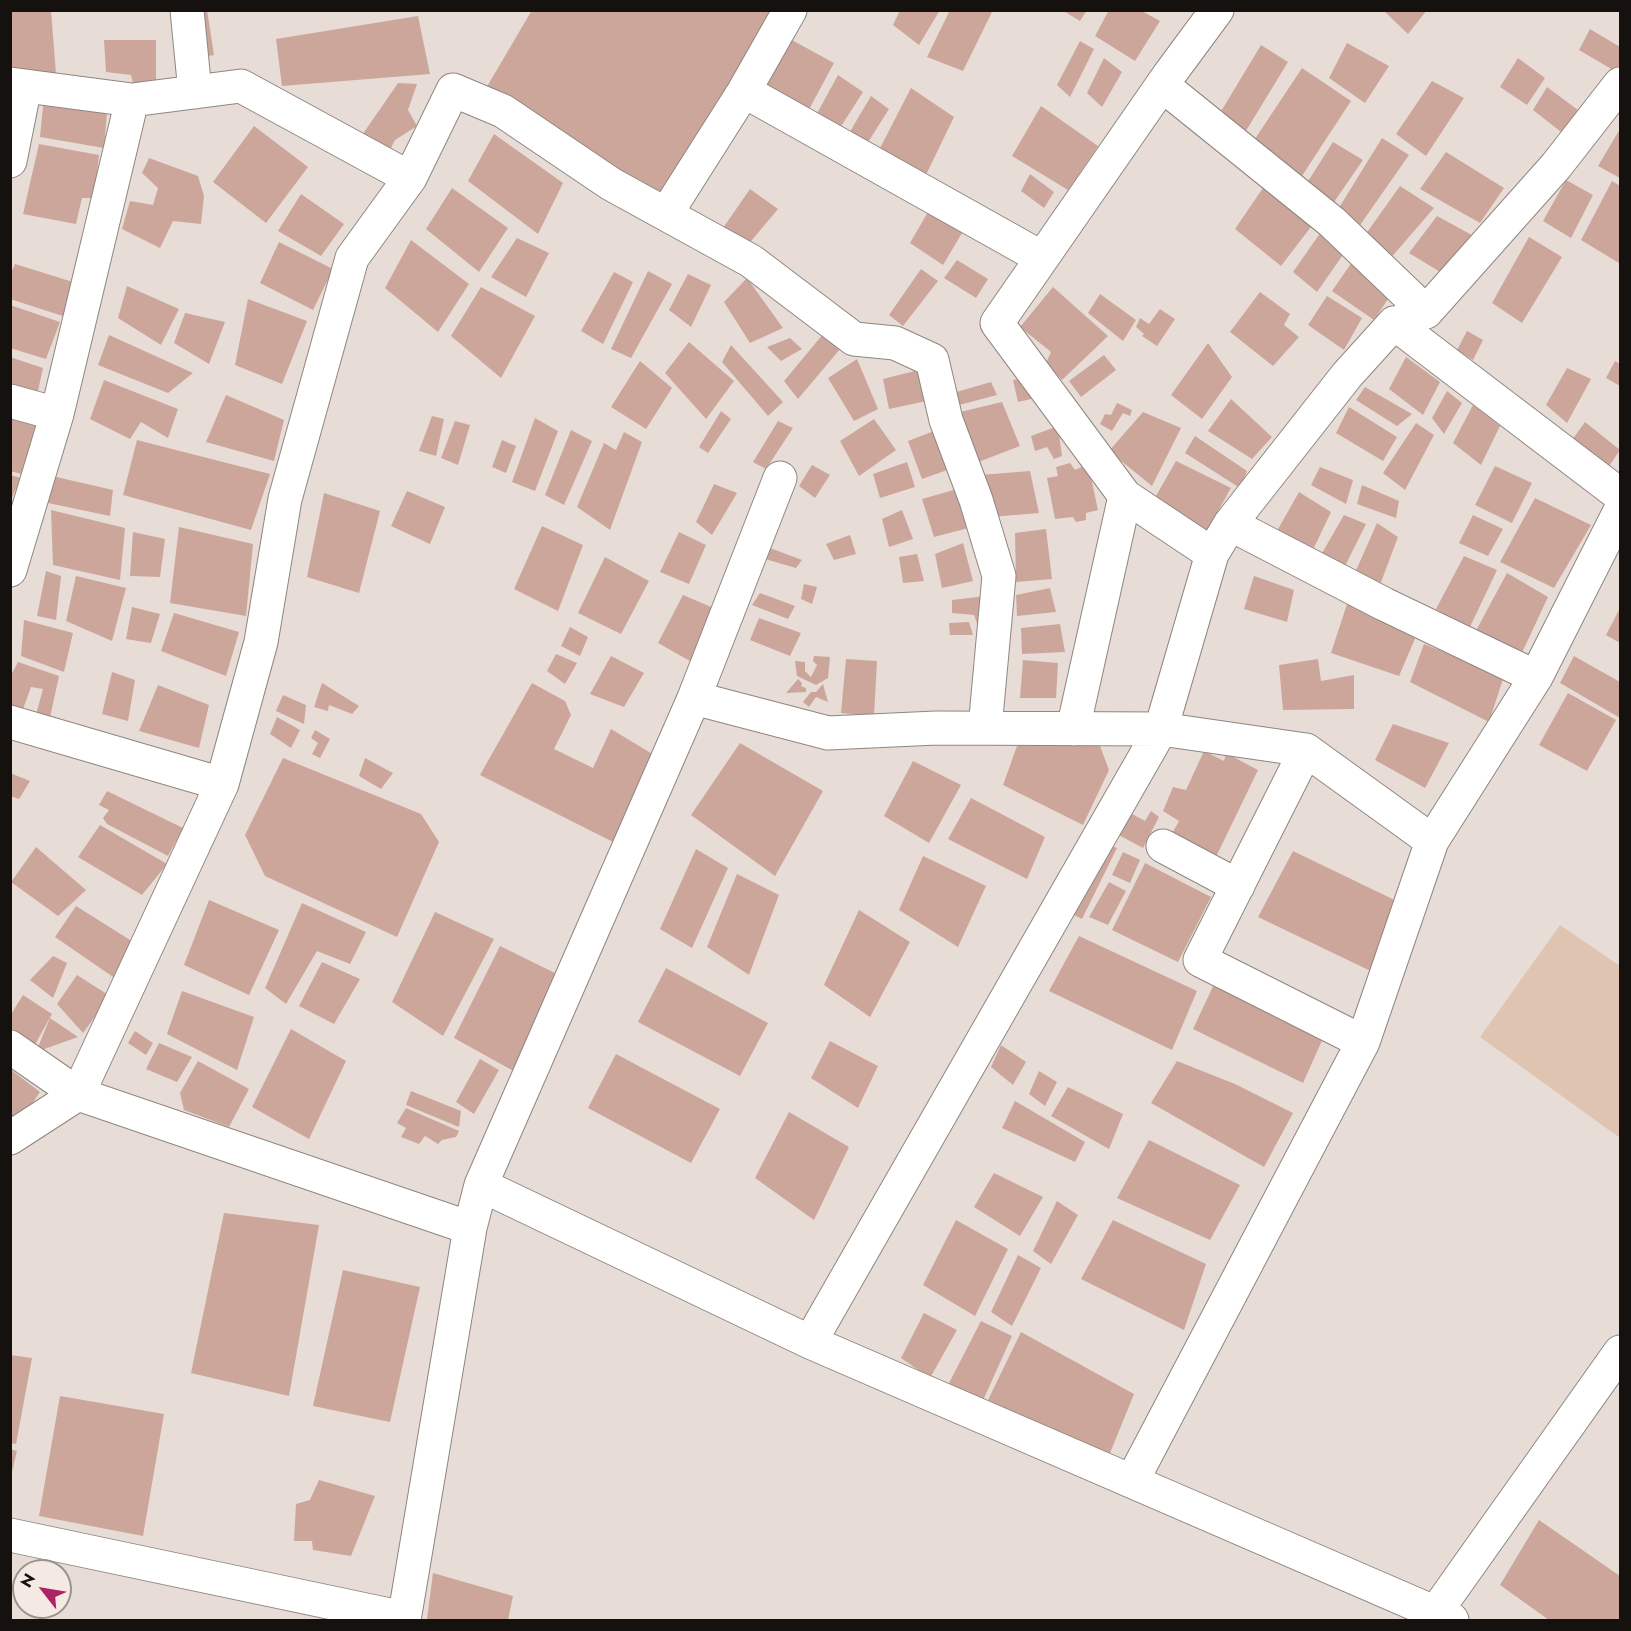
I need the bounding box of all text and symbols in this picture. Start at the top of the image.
north arrow [12,1559,72,1619]
text: N [15,1569,41,1592]

